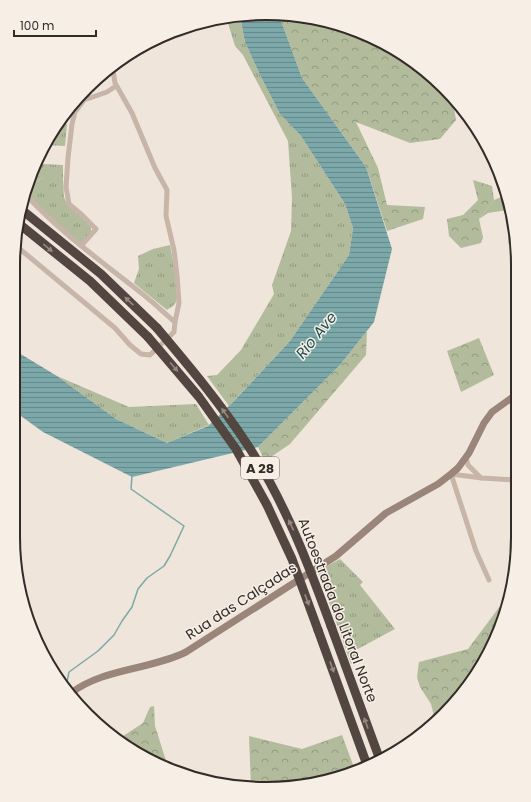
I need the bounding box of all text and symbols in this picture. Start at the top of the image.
scale bar [14,12,96,38]
text: 100 m [20,17,54,34]
one-way arrow [43,243,54,252]
one-way arrow [124,297,134,306]
water label: Rio Ave [291,307,341,363]
one-way arrow [169,362,178,372]
one-way arrow [221,407,229,418]
road number: A 28 [241,457,279,479]
street label: Autoestrada do Litoral Norte [293,515,383,705]
one-way arrow [288,519,294,530]
street label: Rua das Calçadas [182,558,300,644]
one-way arrow [304,594,310,606]
one-way arrow [329,661,335,673]
one-way arrow [363,717,369,729]

